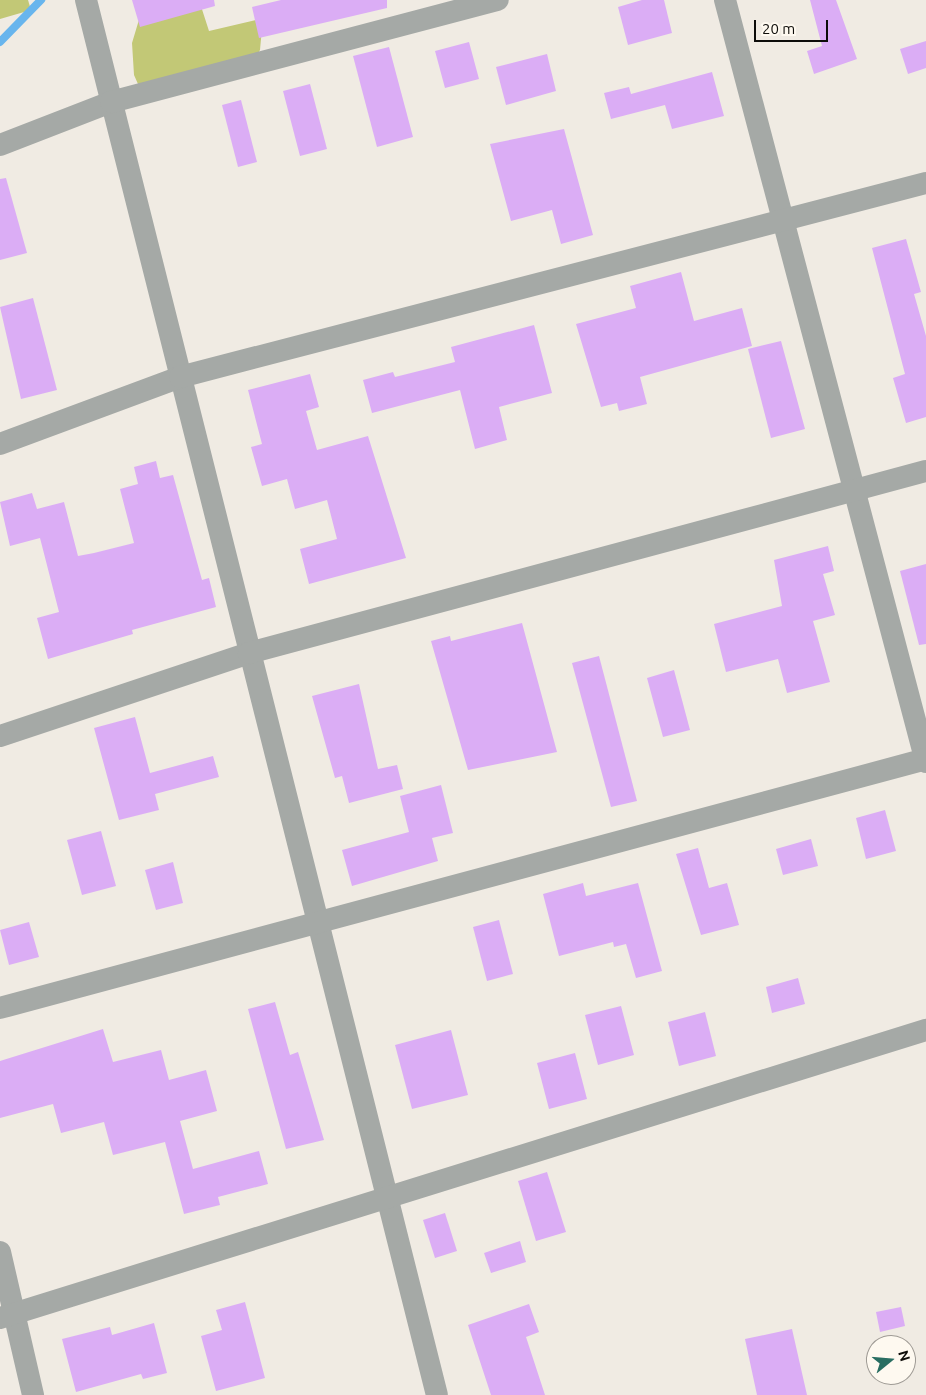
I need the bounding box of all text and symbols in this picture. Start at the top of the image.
scale bar [756,10,830,42]
text: 20 m [762,20,795,37]
north arrow [866,1335,916,1385]
text: N [895,1349,914,1363]

